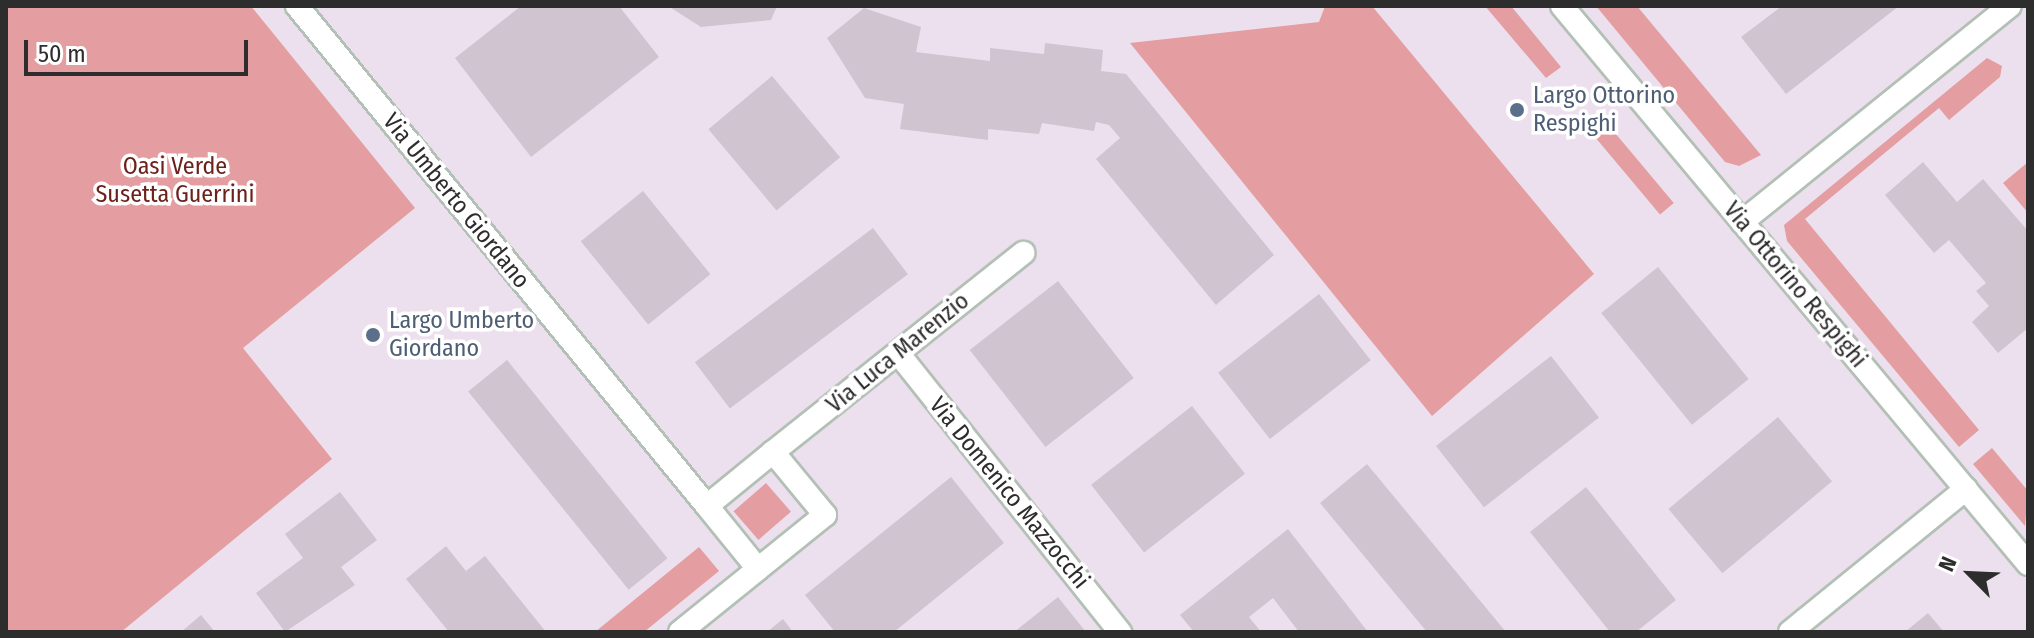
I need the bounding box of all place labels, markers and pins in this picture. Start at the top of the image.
place label: Largo Ottorino Respighi [1533,82,1675,138]
marker: Largo Ottorino Respighi [1508,101,1526,119]
place label: Largo Umberto Giordano [389,307,534,363]
marker: Largo Umberto Giordano [364,326,382,344]

